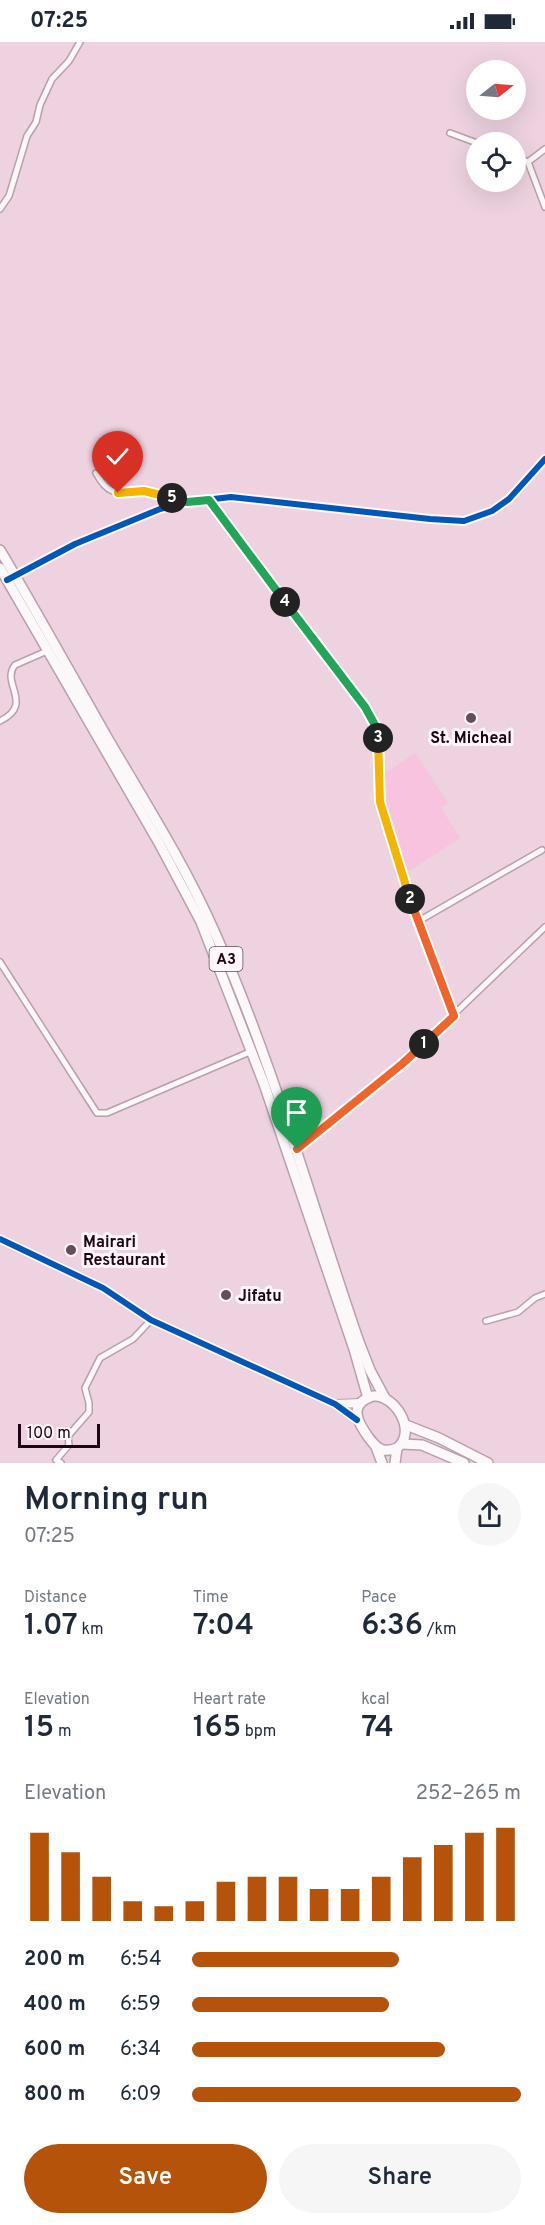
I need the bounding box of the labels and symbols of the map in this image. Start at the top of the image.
north arrow [466,60,526,120]
pin [92,431,143,493]
pin: 5 [157,483,187,513]
pin: 4 [270,587,300,617]
marker: St. Micheal [464,711,478,725]
pin: 3 [363,723,393,753]
place label: St. Micheal [430,729,512,749]
pin: 2 [395,884,425,914]
road number: A3 [210,947,242,971]
pin: 1 [409,1029,439,1059]
pin [271,1087,322,1149]
place label: Mairari Restaurant [83,1233,166,1271]
marker: Mairari Restaurant [64,1243,78,1257]
place label: Jifatu [238,1287,282,1307]
marker: Jifatu [219,1288,233,1302]
scale bar [18,1421,100,1448]

